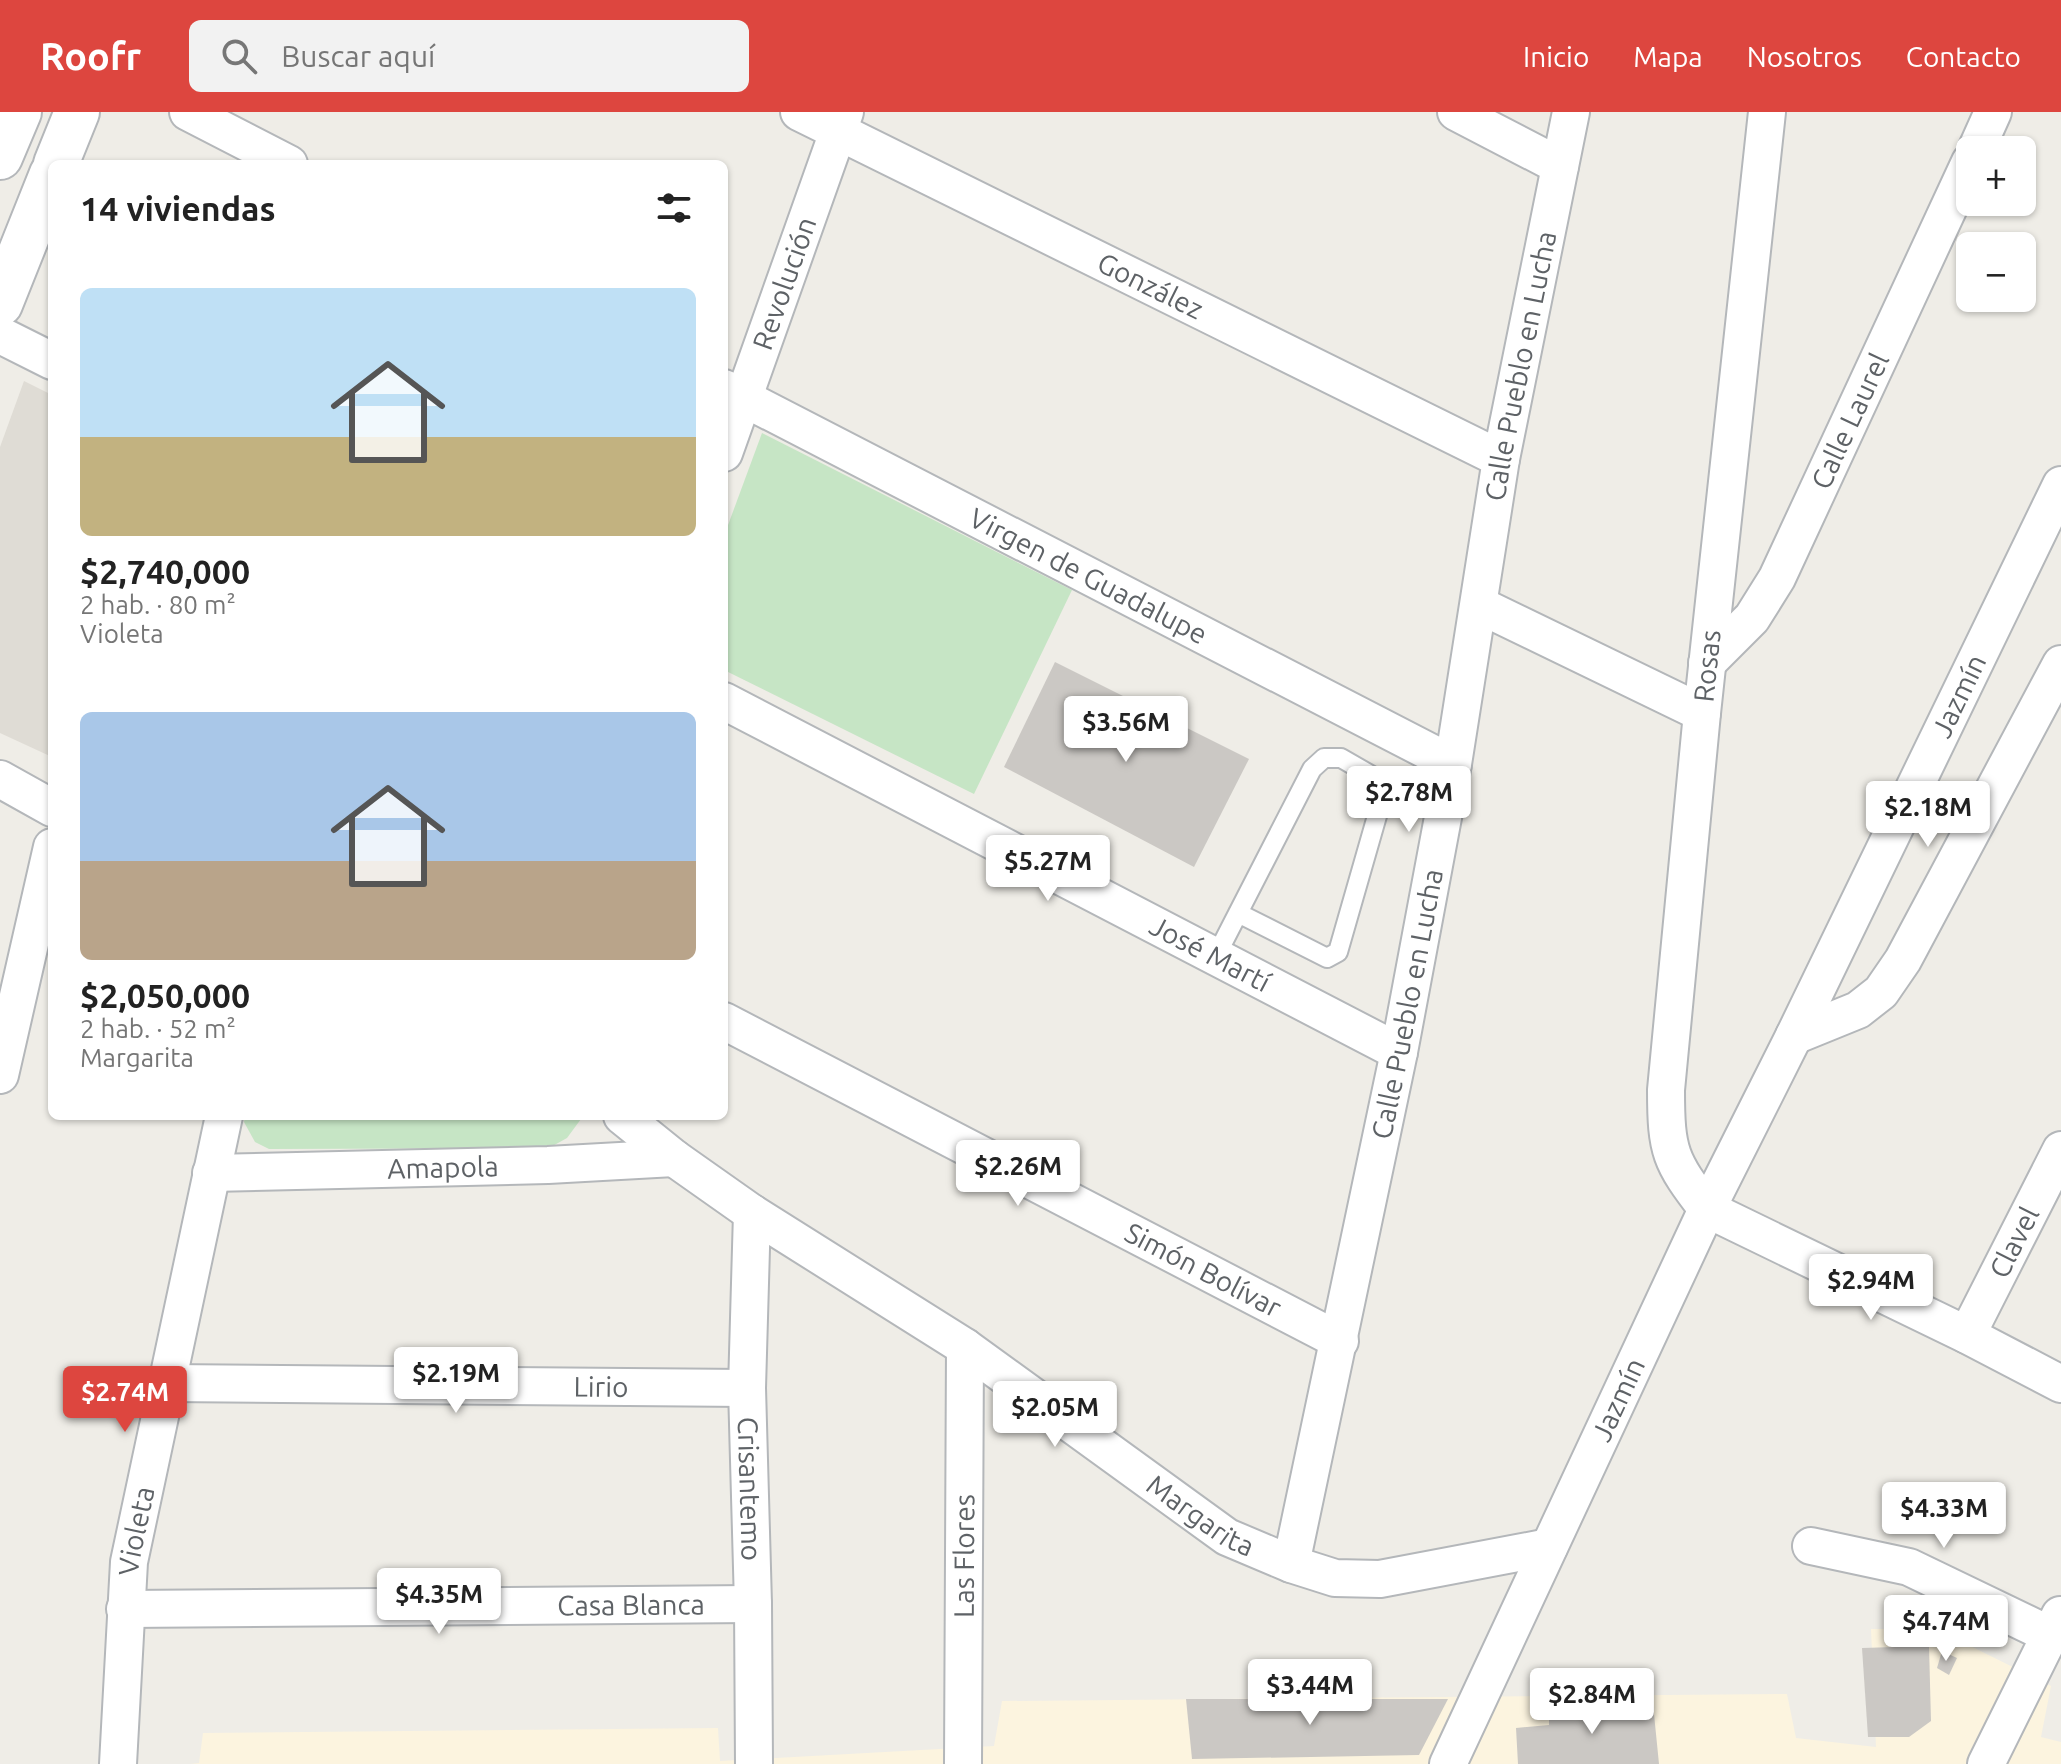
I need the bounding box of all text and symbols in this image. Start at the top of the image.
search box [189,20,749,92]
icon: search [217,34,261,78]
text: Roofr [40,35,141,77]
text: Buscar aquí [281,39,435,73]
text: Inicio [1523,41,1589,72]
text: Mapa [1633,41,1703,72]
text: Nosotros [1747,41,1862,72]
text: Contacto [1906,41,2021,72]
map controls [1956,136,2036,312]
button: + [1956,136,2036,216]
icon: filters [652,186,696,230]
text: 14 viviendas [80,189,276,227]
street label: Revolución [746,213,821,354]
street label: Calle Pueblo en Lucha [1479,228,1562,503]
button: − [1956,232,2036,312]
street label: González [1093,246,1209,324]
icon: home [316,340,460,484]
street label: Calle Laurel [1805,348,1894,494]
street label: Virgen de Guadalupe [964,501,1213,650]
text: $2,740,000 [80,552,250,590]
text: 2 hab. · 80 m² [80,590,236,619]
text: Violeta [80,619,164,648]
street label: Rosas [1687,628,1726,704]
street label: Jazmín [1925,649,1991,742]
pin: $3.56M [1061,696,1191,764]
text: $3.56M [1082,707,1170,736]
icon: home [316,764,460,908]
pin: $2.78M [1344,766,1474,834]
text: $2.78M [1365,777,1453,806]
pin: $2.18M [1863,781,1993,849]
text: $2.18M [1884,792,1972,821]
pin: $5.27M [983,835,1113,903]
text: $5.27M [1004,846,1092,875]
street label: Calle Pueblo en Lucha [1365,866,1448,1142]
street label: José Martí [1145,909,1277,998]
text: $2,050,000 [80,976,250,1014]
text: 2 hab. · 52 m² [80,1014,236,1043]
text: Margarita [80,1043,194,1072]
pin: $2.26M [953,1140,1083,1208]
street label: Amapola [387,1150,499,1184]
text: $2.26M [974,1151,1062,1180]
street label: Clavel [1983,1201,2045,1283]
street label: Simón Bolívar [1120,1216,1287,1323]
pin: $2.94M [1806,1254,1936,1322]
text: $2.94M [1827,1265,1915,1294]
pin: $2.19M [391,1347,521,1415]
street label: Jazmín [1585,1353,1650,1446]
text: $2.19M [412,1358,500,1387]
pin: $2.74M [60,1366,190,1434]
street label: Lirio [573,1371,629,1402]
text: $2.74M [81,1377,169,1406]
pin: $2.05M [990,1381,1120,1449]
text: $2.05M [1011,1392,1099,1421]
street label: Crisantemo [733,1416,768,1561]
street label: Margarita [1141,1468,1259,1562]
pin: $4.33M [1879,1482,2009,1550]
street label: Violeta [112,1484,160,1576]
text: $4.33M [1900,1493,1988,1522]
street label: Las Flores [948,1494,979,1618]
pin: $4.35M [374,1568,504,1636]
text: $4.35M [395,1579,483,1608]
street label: Casa Blanca [557,1588,705,1621]
pin: $4.74M [1881,1595,2011,1663]
text: $4.74M [1902,1606,1990,1635]
pin: $3.44M [1245,1659,1375,1727]
pin: $2.84M [1527,1668,1657,1736]
text: $3.44M [1266,1670,1354,1699]
text: $2.84M [1548,1679,1636,1708]

